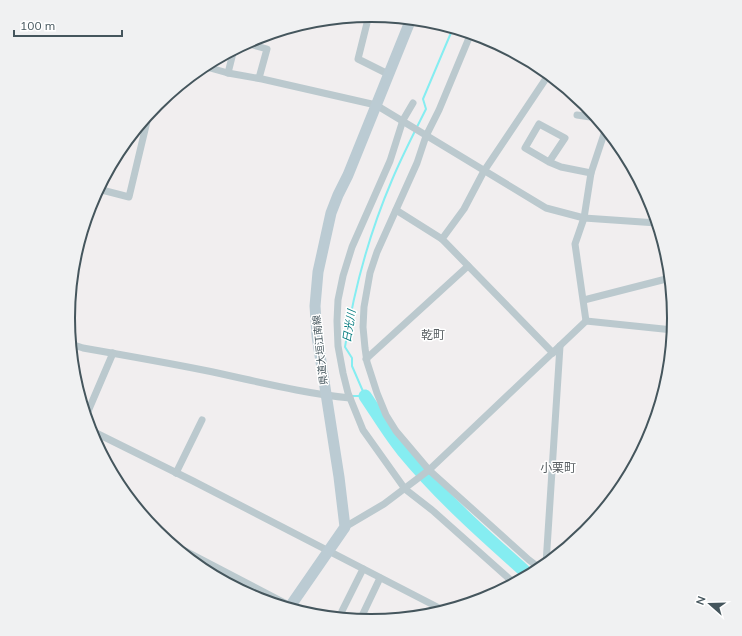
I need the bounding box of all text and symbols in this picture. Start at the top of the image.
scale bar [14,12,122,38]
text: 100 m [20,18,55,33]
water label: 日光川 [340,308,359,343]
street label: 県道大垣江南線 [310,315,330,385]
district label: 乾町 [421,327,445,342]
district label: 小栗町 [540,460,576,475]
north arrow [690,584,730,624]
text: N [693,594,709,607]

